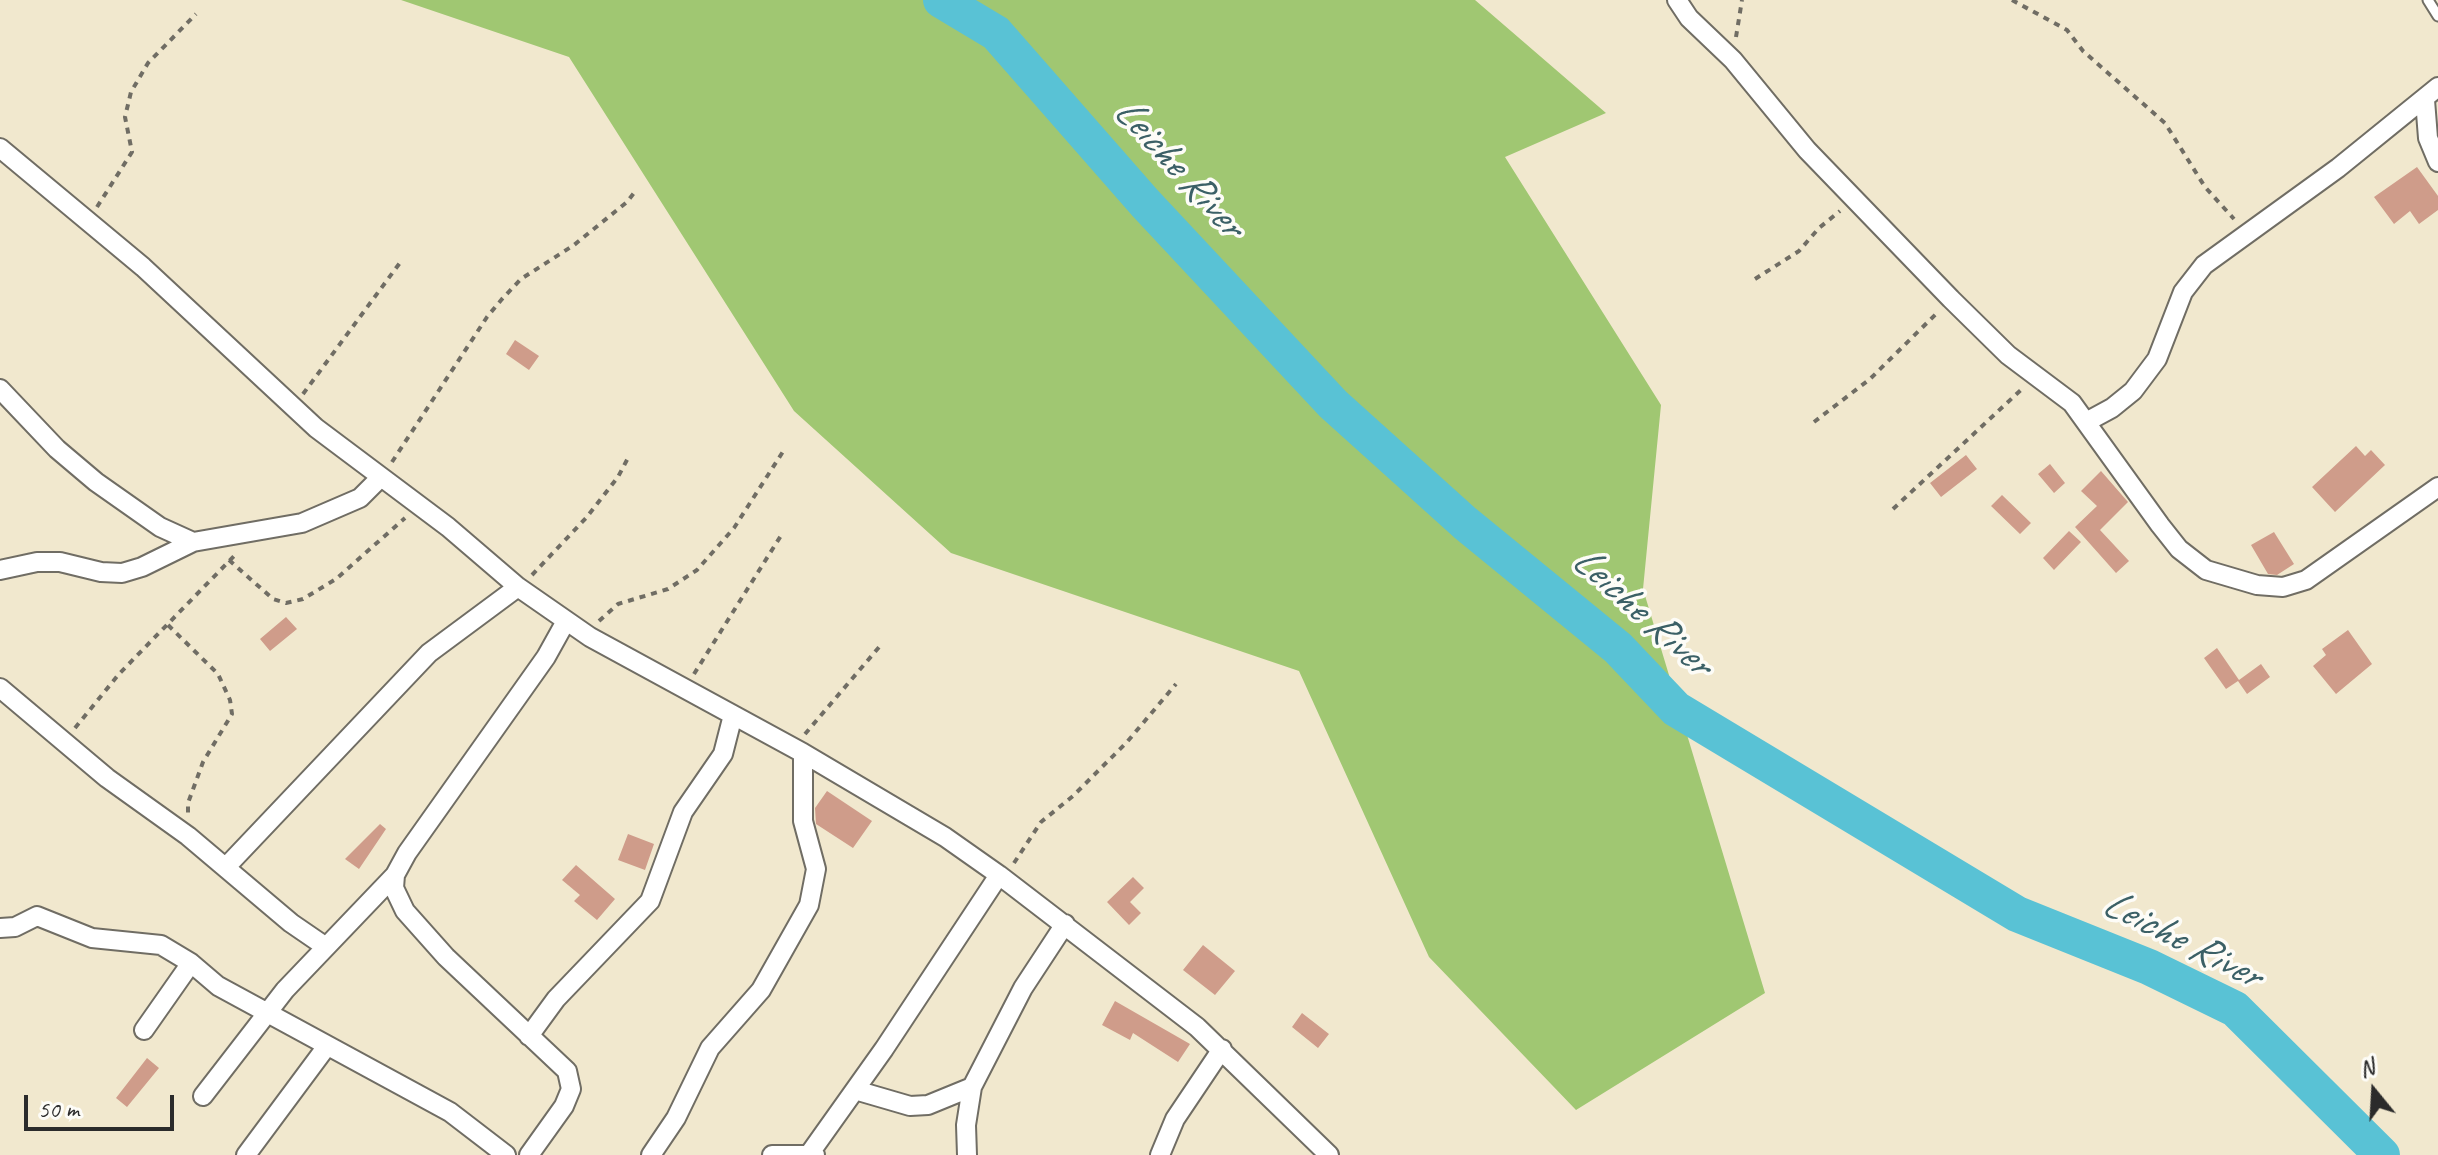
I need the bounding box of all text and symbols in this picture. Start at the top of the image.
water label: Leiche River [1102,88,1254,248]
water label: Leiche River [1561,536,1721,688]
water label: Leiche River [2094,879,2268,1001]
north arrow [2334,1051,2414,1131]
text: N [2356,1053,2377,1084]
scale bar [28,1079,178,1129]
text: 50 m [38,1094,79,1124]

